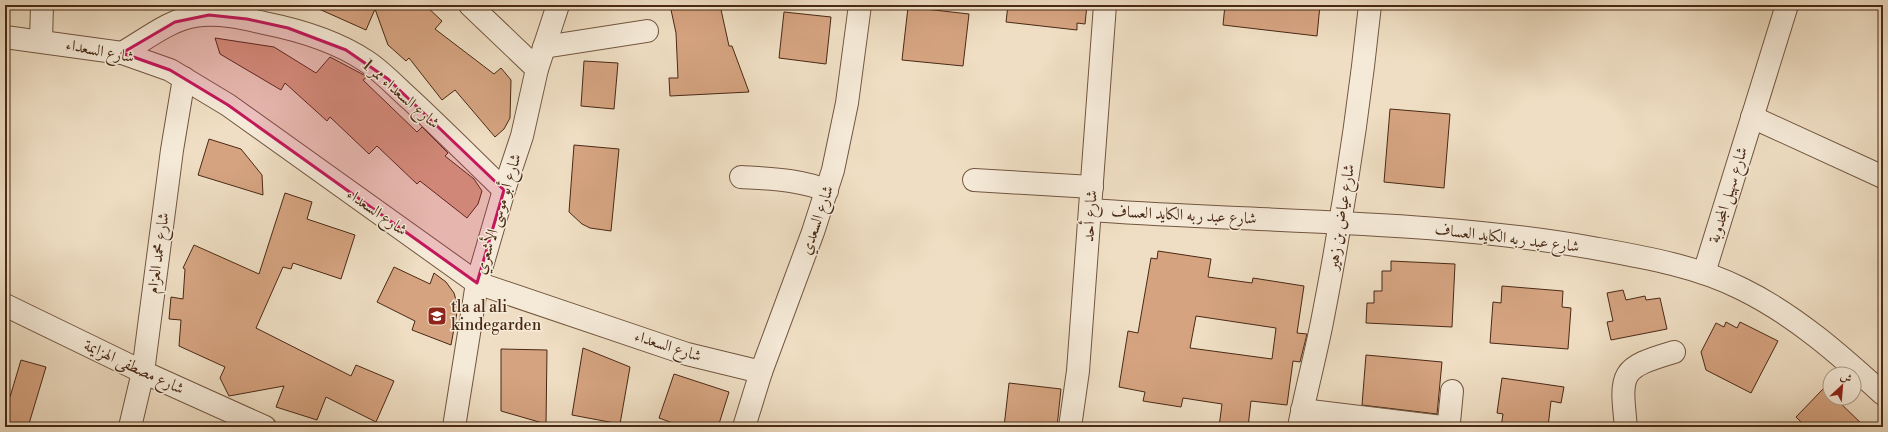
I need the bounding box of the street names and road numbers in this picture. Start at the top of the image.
street label: شارع السعداء [63,35,136,70]
street label: شارع السعداء ممر 1 [356,55,444,135]
street label: شارع سهيل المجدوبة [1704,145,1755,246]
street label: شارع أبو موسى الأشعري [468,151,529,278]
street label: شارع عياض بن زهير [1322,163,1362,274]
street label: شارع السعدي [796,183,841,258]
street label: شارع السعداء [341,184,411,243]
street label: شارع أحد [1076,189,1105,243]
street label: شارع عبد ربه الكايد العساف [1111,201,1257,232]
street label: شارع محمد العزام [142,211,178,296]
street label: شارع عبد ربه الكايد العساف [1433,219,1580,260]
street label: شارع السعداء [631,326,704,369]
street label: شارع مصطفى الهزايمة [79,335,187,402]

